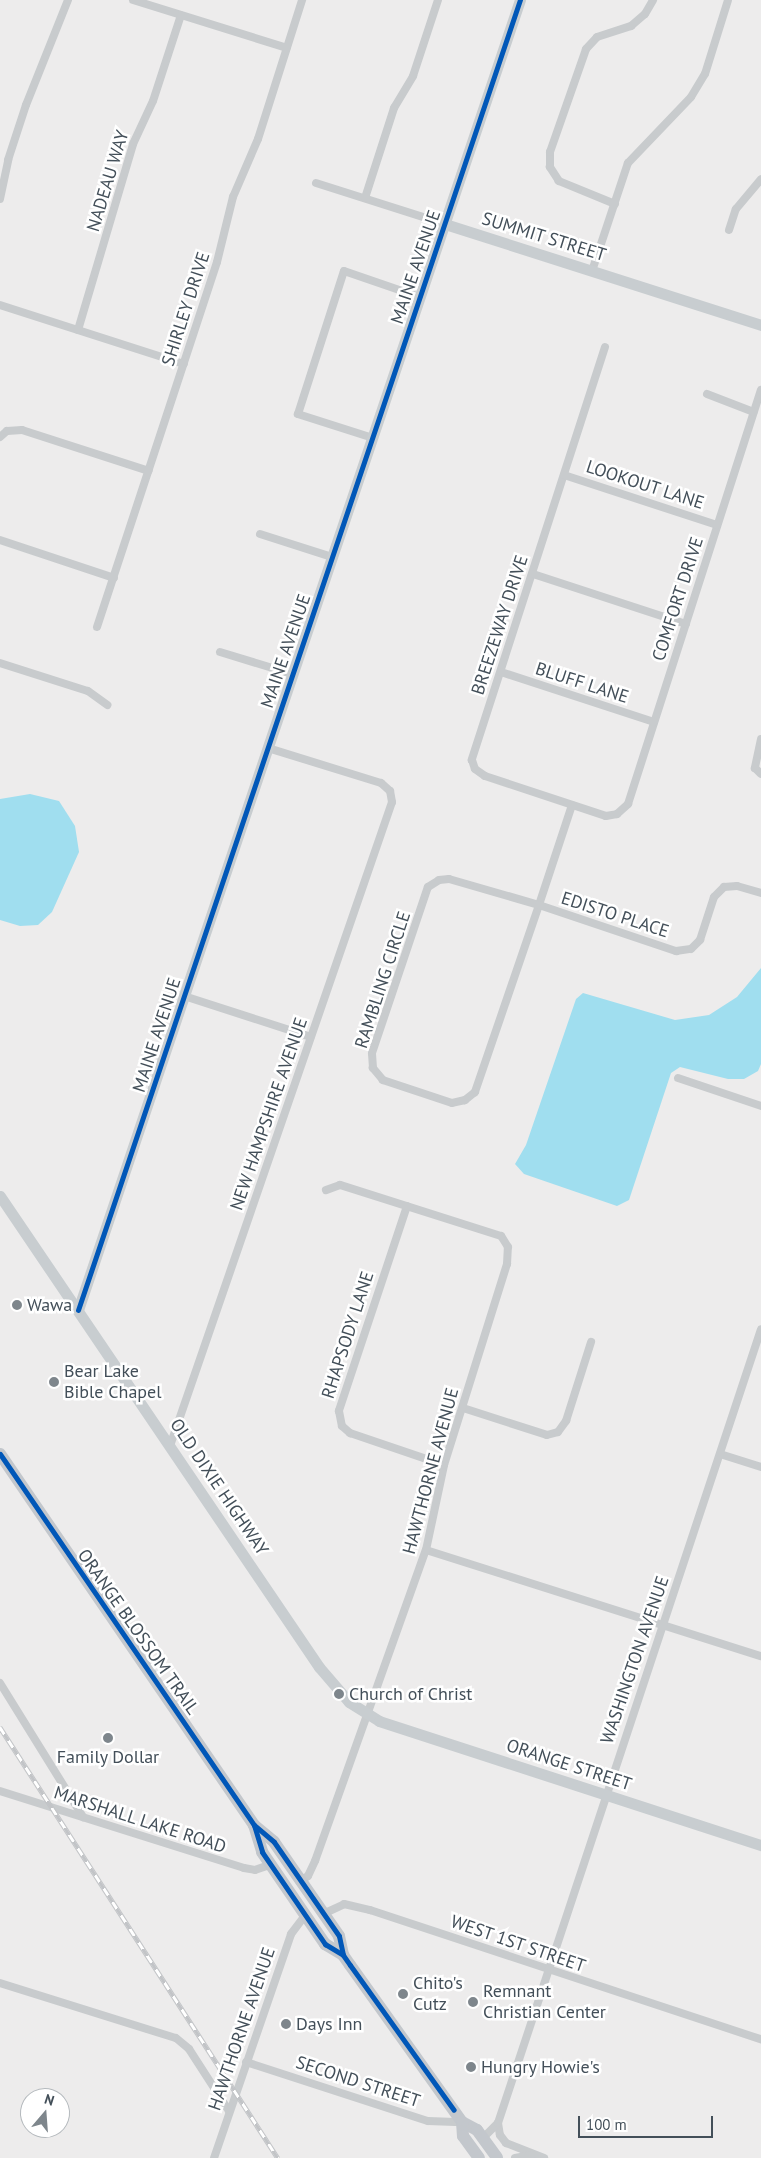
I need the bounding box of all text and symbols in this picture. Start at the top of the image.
street label: NADEAU WAY [82,128,134,234]
street label: MAINE AVENUE [386,207,446,327]
street label: SUMMIT STREET [479,208,609,266]
street label: SHIRLEY DRIVE [157,249,215,369]
street label: LOOKOUT LANE [583,456,707,514]
street label: COMFORT DRIVE [648,534,708,664]
street label: BREEZEWAY DRIVE [467,552,533,698]
street label: MAINE AVENUE [256,591,316,711]
street label: BLUFF LANE [533,658,631,708]
street label: EDISTO PLACE [558,887,672,943]
street label: RAMBLING CIRCLE [351,909,415,1051]
street label: MAINE AVENUE [128,975,186,1095]
street label: NEW HAMPSHIRE AVENUE [226,1014,312,1214]
street label: RHAPSODY LANE [317,1268,379,1402]
place label: Wawa [27,1294,72,1316]
marker: Wawa [11,1299,23,1311]
place label: Bear Lake Bible Chapel [64,1361,161,1404]
marker: Bear Lake Bible Chapel [48,1376,60,1388]
street label: HAWTHORNE AVENUE [398,1385,464,1557]
street label: OLD DIXIE HIGHWAY [165,1415,273,1559]
street label: ORANGE BLOSSOM TRAIL [73,1545,203,1719]
street label: WASHINGTON AVENUE [596,1573,674,1747]
place label: Church of Christ [349,1683,472,1705]
marker: Church of Christ [333,1688,345,1700]
marker: Family Dollar [102,1732,114,1744]
street label: ORANGE STREET [504,1735,634,1795]
place label: Family Dollar [56,1746,160,1768]
street label: MARSHALL LAKE ROAD [51,1782,229,1858]
street label: WEST 1ST STREET [447,1911,589,1977]
street label: HAWTHORNE AVENUE [204,1944,280,2114]
place label: Chito's Cutz [413,1973,463,2016]
place label: Remnant Christian Center [483,1981,606,2024]
marker: Chito's Cutz [397,1988,409,2000]
marker: Remnant Christian Center [467,1996,479,2008]
place label: Days Inn [296,2013,362,2035]
marker: Days Inn [280,2018,292,2030]
street label: SECOND STREET [293,2052,423,2112]
place label: Hungry Howie's [481,2056,601,2078]
marker: Hungry Howie's [465,2061,477,2073]
north arrow [20,2088,70,2138]
text: N [42,2090,56,2110]
scale bar [581,2106,716,2138]
text: 100 m [586,2115,627,2134]

